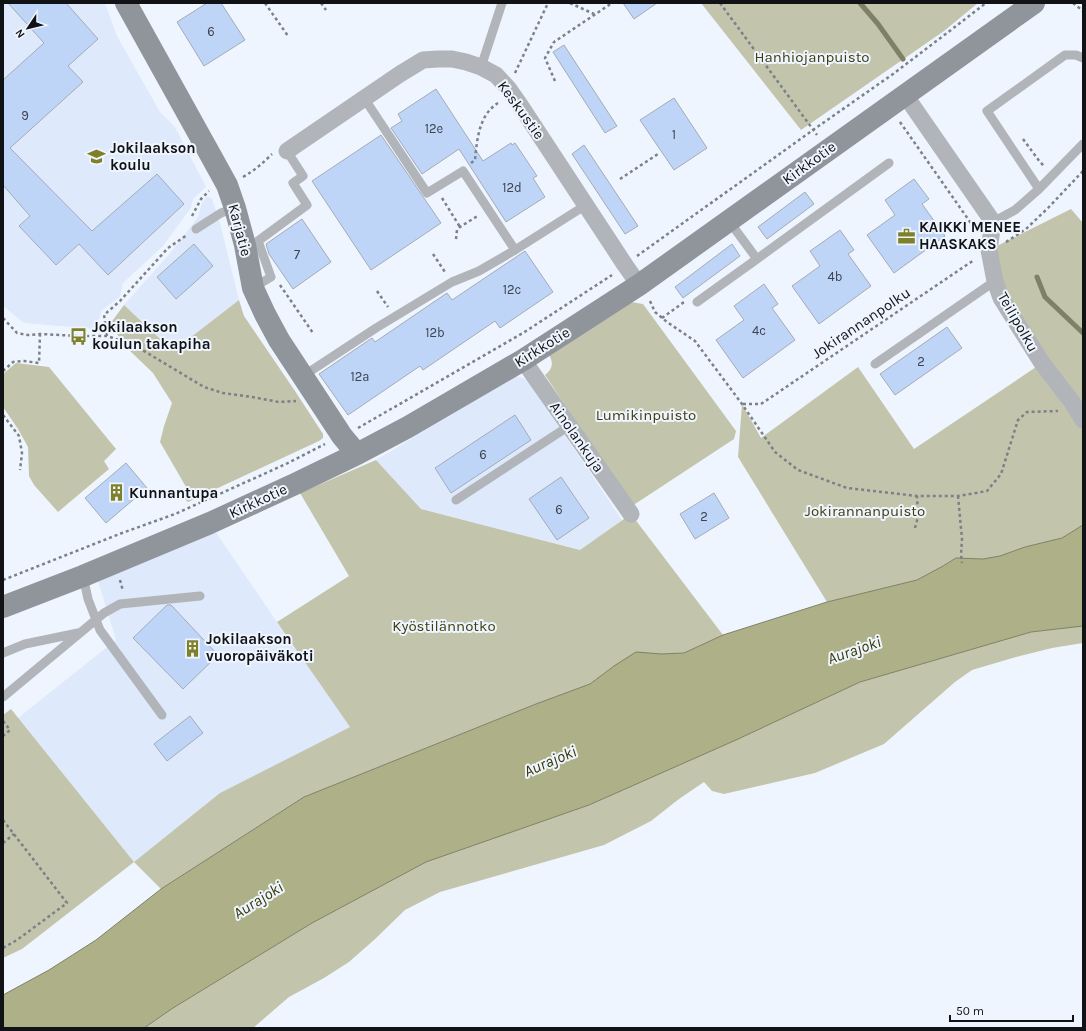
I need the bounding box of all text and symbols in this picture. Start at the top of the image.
north arrow [8,8,48,48]
house number: 6 [207,24,215,39]
text: N [13,26,28,40]
park label: Hanhiojanpuisto [754,48,870,66]
street label: Keskustie [494,77,548,143]
house number: 9 [21,108,29,123]
house number: 12e [425,121,444,136]
house number: 1 [672,127,676,142]
street label: Kirkkotie [779,138,839,188]
place label: Jokilaakson koulu [110,139,196,174]
school or university icon: Jokilaakson koulu [87,147,107,167]
house number: 12d [502,180,522,195]
street label: Karjatie [224,202,256,258]
place label: KAIKKI MENEE HAASKAKS [919,218,1021,253]
office icon: KAIKKI MENEE HAASKAKS [896,226,916,246]
house number: 7 [294,247,300,262]
house number: 4b [828,269,842,284]
house number: 12c [503,282,521,297]
street label: Jokirannanpolku [808,283,914,363]
street label: Teilipolku [994,289,1042,355]
place label: Jokilaakson koulun takapiha [92,318,210,353]
street label: Kirkkotie [511,323,573,371]
house number: 4c [752,323,766,338]
house number: 12b [425,325,445,340]
bus stop icon: Jokilaakson koulun takapiha [69,326,89,346]
house number: 2 [917,354,925,369]
house number: 12a [351,369,370,384]
street label: Ainolankuja [546,398,608,476]
park label: Lumikinpuisto [596,406,696,424]
house number: 6 [479,447,487,462]
street label: Kirkkotie [226,480,290,522]
building icon: Kunnantupa [106,483,126,503]
place label: Kunnantupa [129,484,218,502]
house number: 6 [555,502,563,517]
park label: Jokirannanpuisto [805,502,925,520]
house number: 2 [700,509,708,524]
park label: Kyöstilännotko [392,617,496,635]
place label: Jokilaakson vuoropäiväkoti [206,630,314,665]
water label: Aurajoki [825,632,883,668]
building icon: Jokilaakson vuoropäiväkoti [183,638,203,658]
water label: Aurajoki [521,741,579,781]
water label: Aurajoki [229,877,287,923]
scale bar [950,997,1073,1023]
text: 50 m [956,1004,984,1018]

